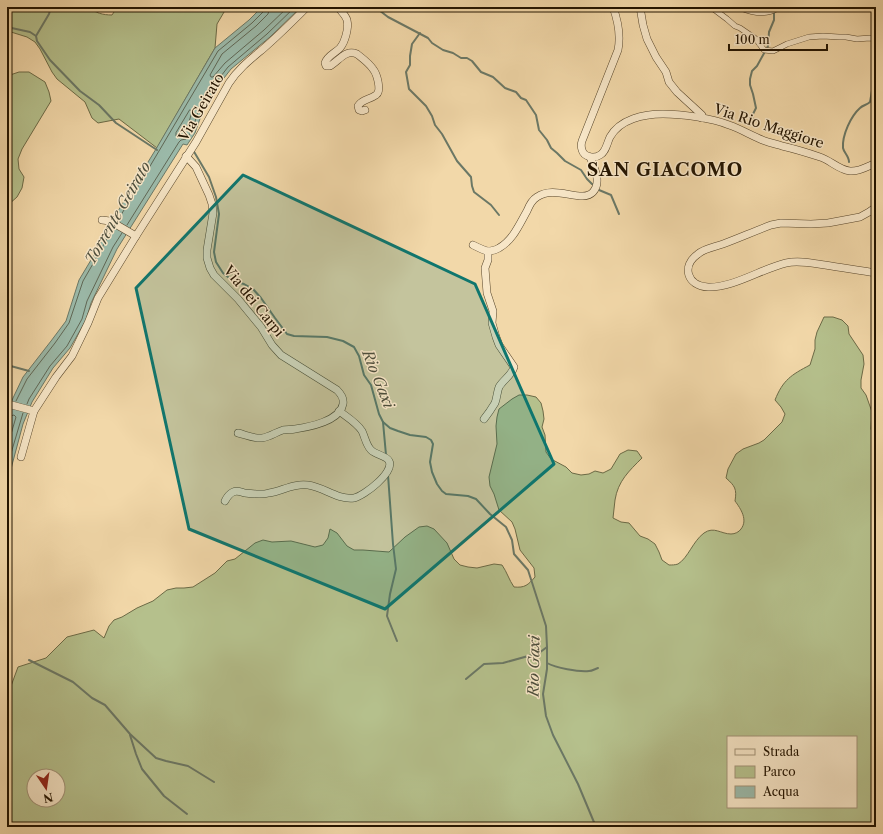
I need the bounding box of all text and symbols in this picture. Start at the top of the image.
scale bar [729,26,827,52]
text: 100 m [735,32,770,47]
street label: Via Geirato [174,70,228,145]
street label: Via Rio Maggiore [711,99,826,152]
water label: Torrente Geirato [80,158,155,267]
district label: SAN GIACOMO [587,159,743,181]
street label: Via dei Carpi [219,261,288,340]
water label: Rio Gaxi [358,346,399,412]
water label: Rio Gaxi [523,634,544,698]
legend [727,736,857,808]
text: Strada [763,744,800,759]
text: Parco [763,764,796,779]
north arrow [26,768,66,808]
text: Acqua [762,784,800,799]
text: N [42,790,54,806]

